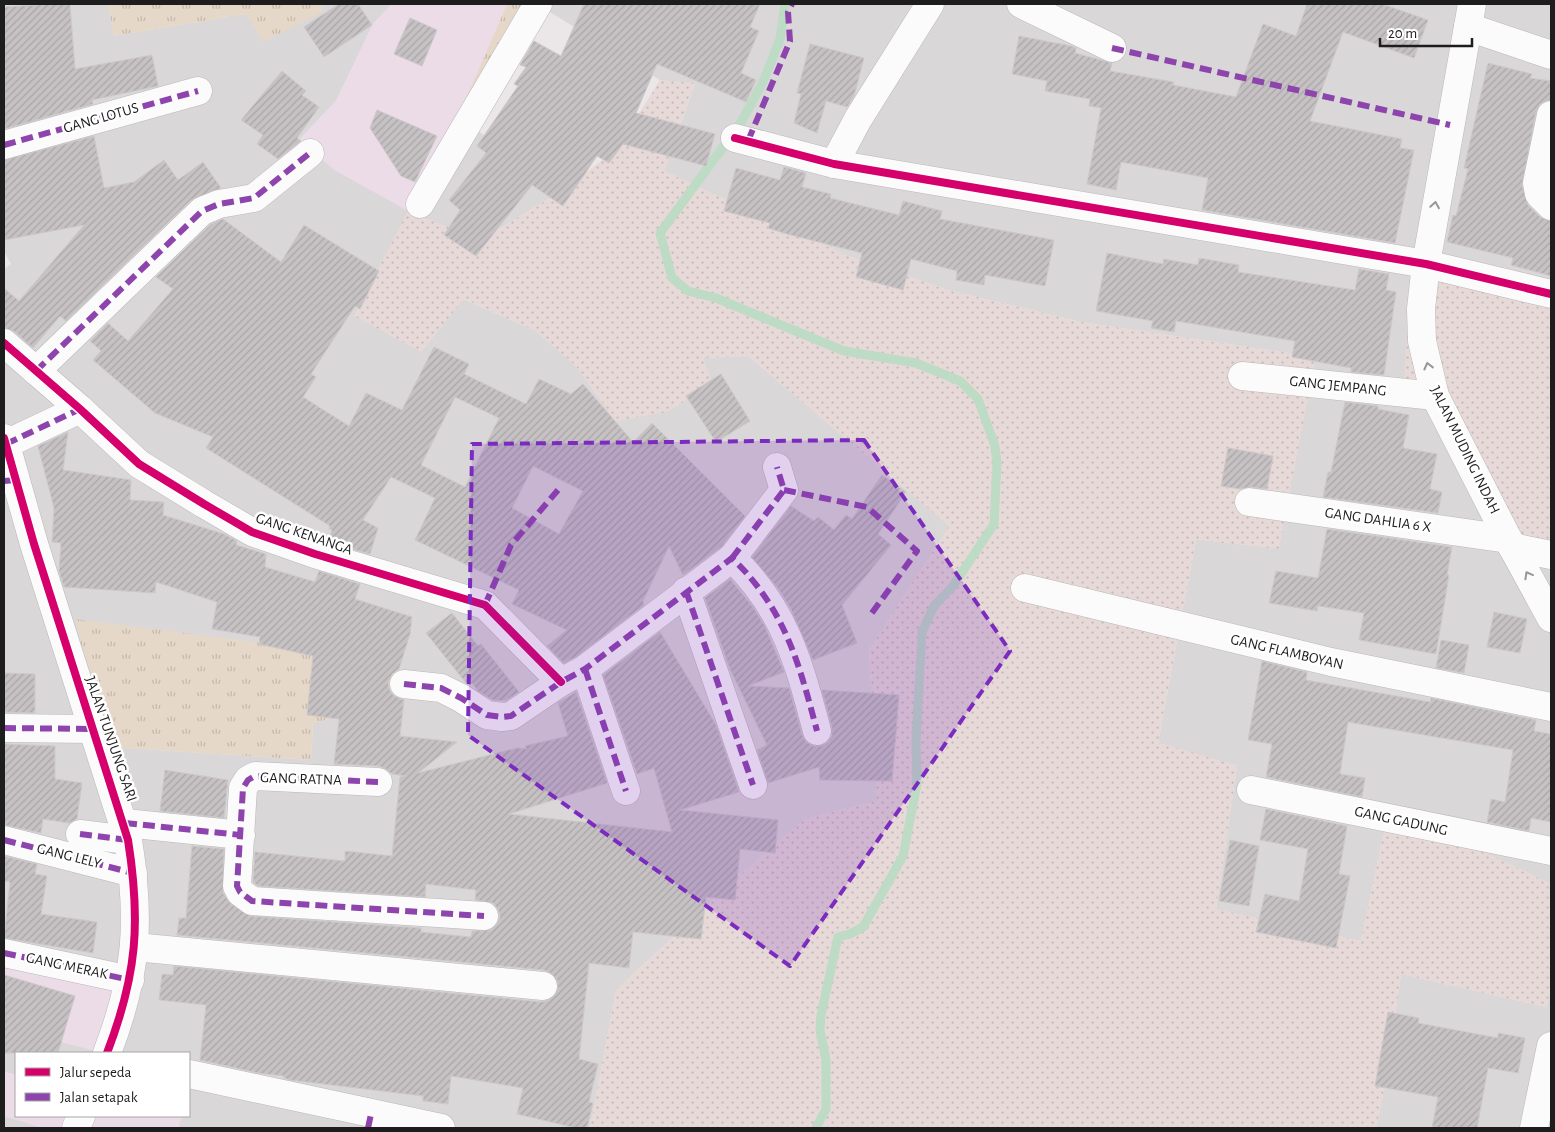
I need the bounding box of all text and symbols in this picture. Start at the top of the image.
scale bar [1380,15,1472,47]
text: 20 m [1388,26,1417,41]
street label: GANG LOTUS [62,100,140,136]
one-way arrow [1429,201,1440,209]
one-way arrow [1423,362,1434,371]
street label: GANG JEMPANG [1289,373,1387,399]
street label: JALAN MUDING INDAH [1428,384,1502,516]
street label: GANG DAHLIA 6 X [1324,505,1432,535]
street label: GANG KENANGA [254,510,355,558]
one-way arrow [1524,571,1534,580]
street label: GANG FLAMBOYAN [1229,632,1345,672]
street label: JALAN TUNJUNG SARI [82,674,140,804]
street label: GANG RATNA [260,770,342,788]
street label: GANG GADUNG [1353,804,1449,838]
street label: GANG LELY [35,841,103,871]
street label: GANG MERAK [25,950,110,982]
legend [15,1052,190,1117]
text: Jalur sepeda [60,1065,132,1080]
text: Jalan setapak [60,1090,138,1105]

